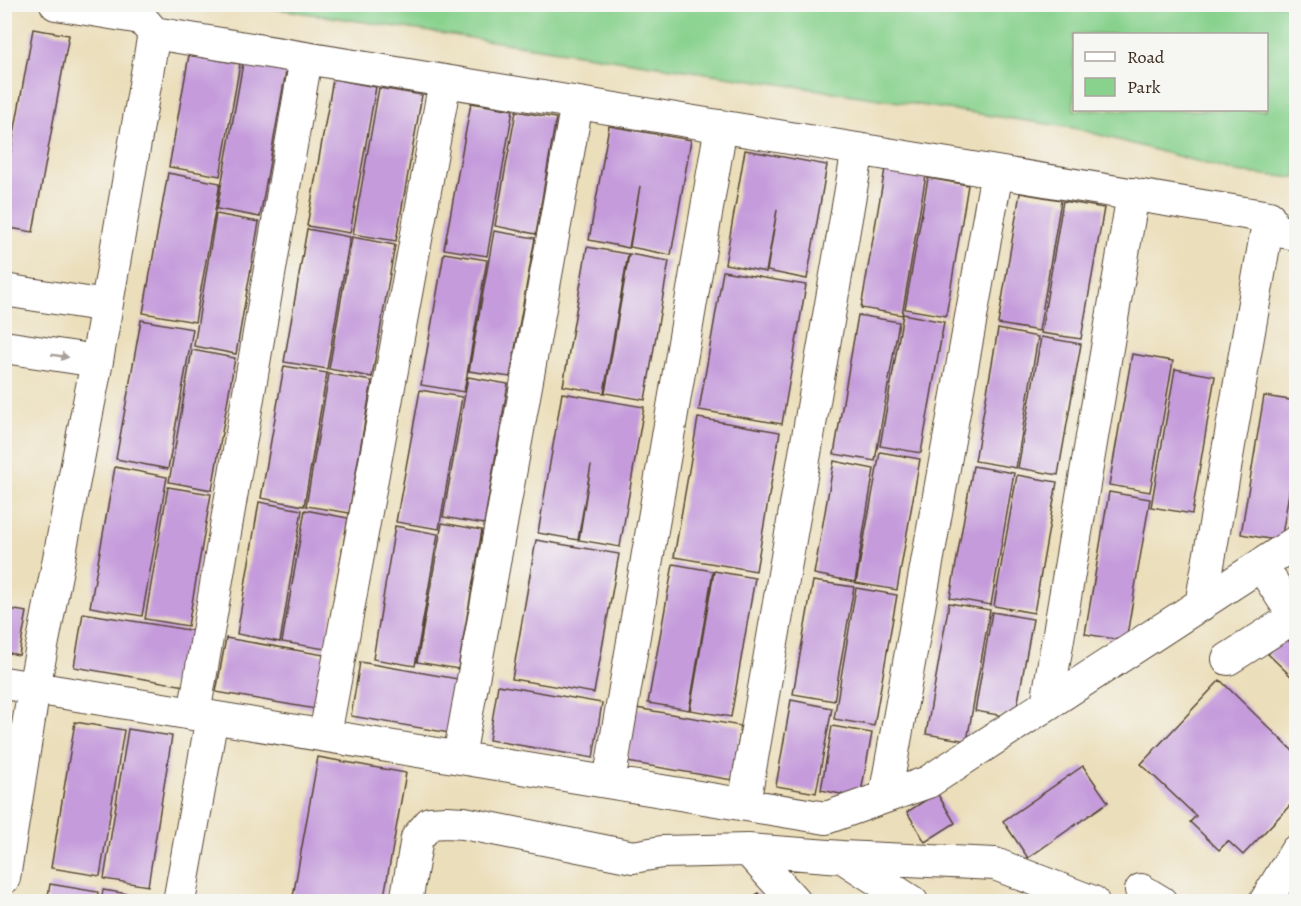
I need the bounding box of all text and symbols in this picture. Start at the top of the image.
legend [1073,33,1268,111]
text: Road [1127,45,1165,69]
text: Park [1127,75,1161,99]
one-way arrow [51,351,70,360]

